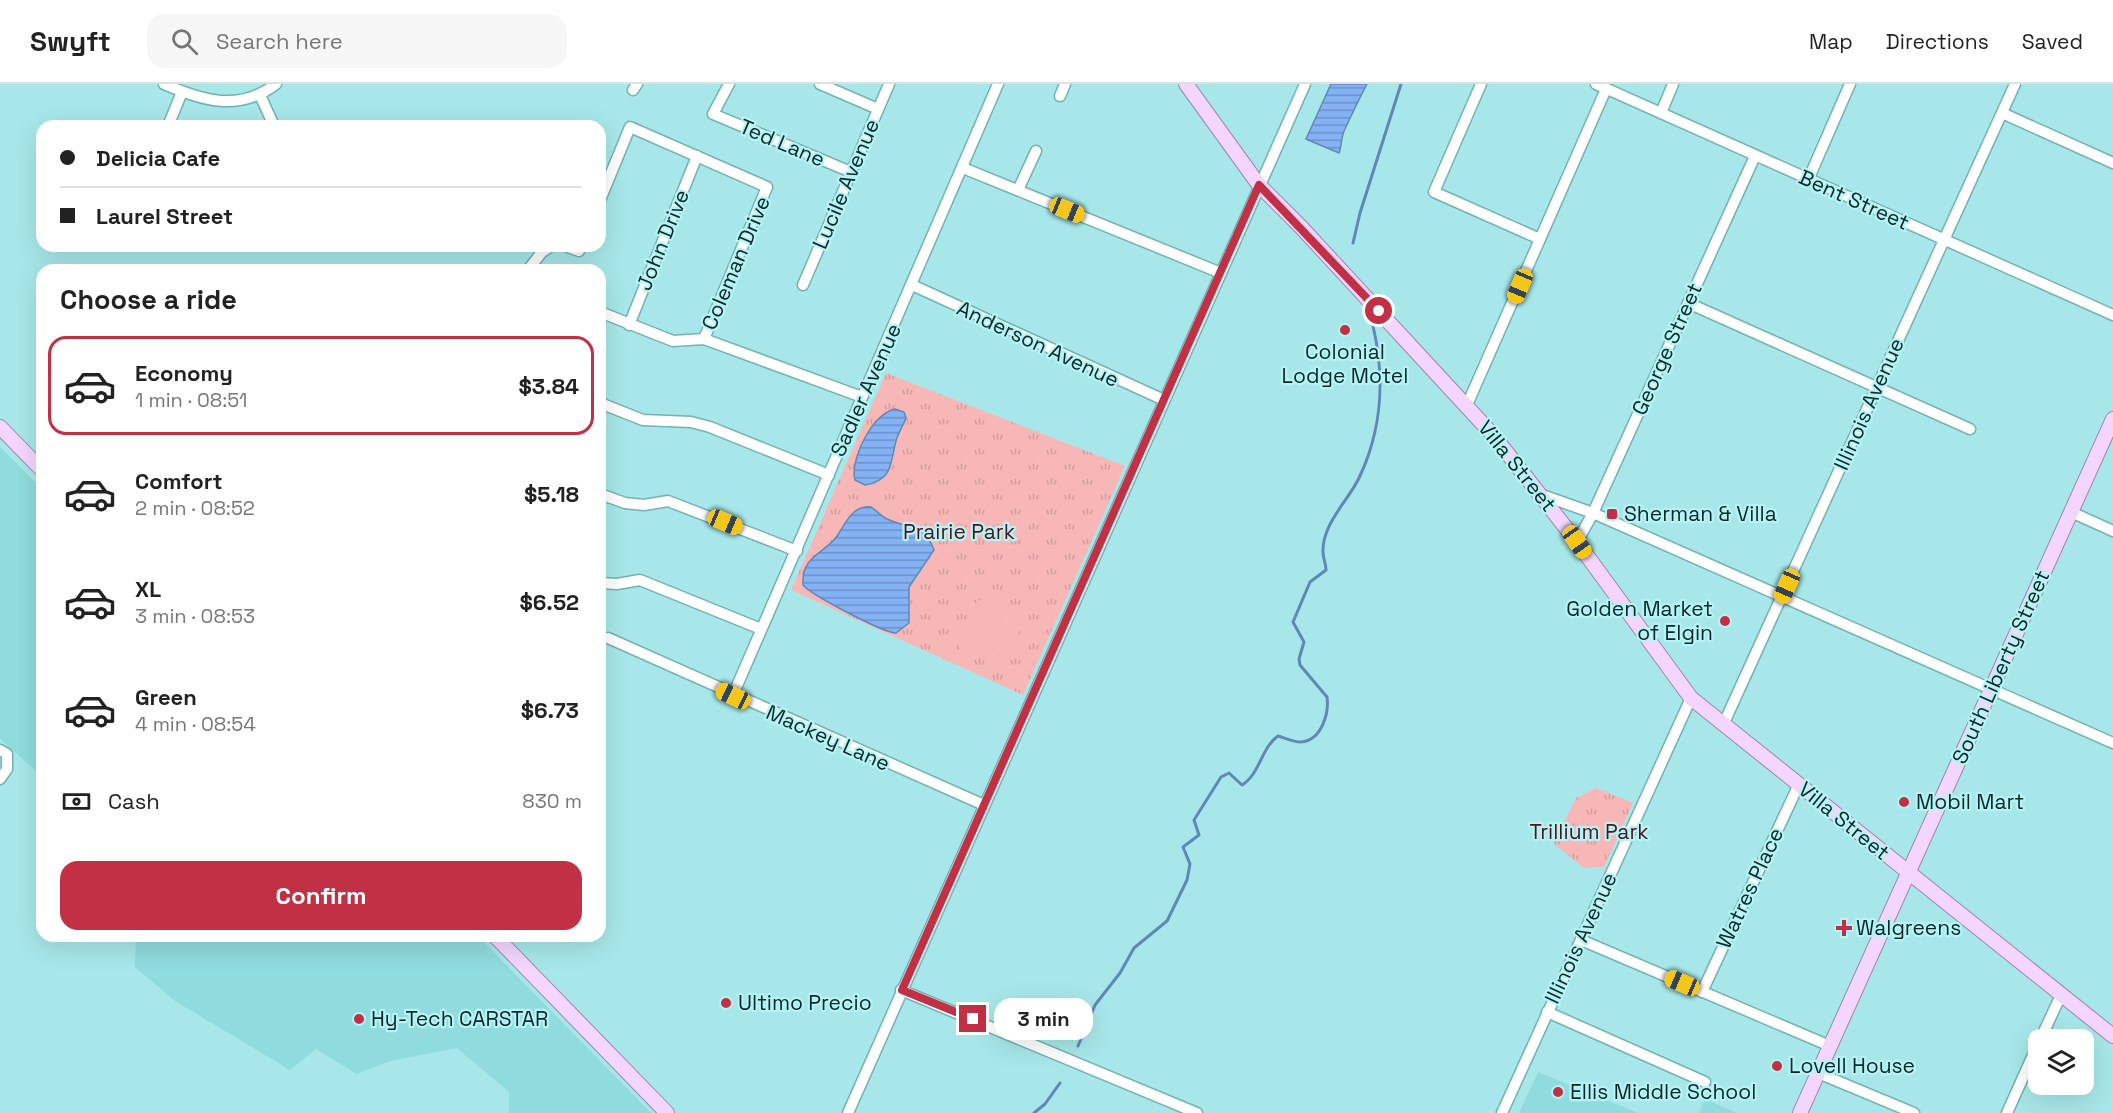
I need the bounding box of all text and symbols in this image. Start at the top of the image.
search box [147,14,567,68]
text: Swyft [30,23,111,59]
icon: search [168,25,201,58]
text: Search here [216,27,343,55]
text: Map [1809,28,1853,55]
text: Directions [1886,28,1989,55]
text: Saved [2022,28,2083,55]
street label: Ted Lane [735,112,829,173]
street label: Lucile Avenue [806,115,885,253]
text: Delicia Cafe [96,144,220,172]
street label: Bent Street [1795,163,1914,236]
street label: John Drive [630,185,695,294]
street label: Coleman Drive [695,192,776,334]
car [1047,195,1087,225]
text: Laurel Street [96,202,233,230]
car [1505,266,1535,306]
street label: George Street [1625,278,1708,419]
text: Choose a ride [60,282,237,317]
street label: Anderson Avenue [953,294,1124,393]
route start [1365,297,1392,324]
street label: Sadler Avenue [824,319,907,461]
marker: Colonial Lodge Motel [1338,323,1352,337]
street label: Illinois Avenue [1827,333,1910,474]
place label: Colonial Lodge Motel [1282,338,1408,389]
icon: car [63,359,117,413]
text: Economy [135,359,233,387]
text: $3.84 [519,372,579,400]
text: 1 min · 08:51 [135,387,247,413]
street label: Villa Street [1472,414,1563,517]
icon: car [63,467,117,521]
text: Comfort [135,467,223,495]
text: $5.18 [524,480,579,508]
text: 2 min · 08:52 [135,495,255,521]
place label: Sherman & Villa [1624,500,1777,527]
car [705,507,745,537]
marker: Sherman & Villa [1605,507,1619,521]
park label: Prairie Park [903,518,1015,545]
car [1559,522,1595,562]
car [1771,566,1803,606]
street label: South Liberty Street [1946,566,2055,768]
icon: car [63,575,117,629]
text: XL [135,575,161,603]
text: $6.52 [519,588,579,616]
place label: Golden Market of Elgin [1566,595,1713,646]
text: 3 min · 08:53 [135,603,255,629]
marker: Golden Market of Elgin [1718,614,1732,628]
car [713,680,753,712]
icon: car [63,683,117,737]
text: Green [135,683,197,711]
text: $6.73 [521,696,579,724]
street label: Mackey Lane [762,698,894,777]
text: 4 min · 08:54 [135,711,256,737]
street label: Villa Street [1793,775,1896,866]
icon: cash [60,785,93,818]
text: Cash [108,787,160,815]
text: 830 m [522,788,582,814]
place label: Mobil Mart [1916,788,2024,815]
marker: Mobil Mart [1897,795,1911,809]
park label: Trillium Park [1529,818,1649,845]
street label: Watres Place [1710,823,1789,953]
button: Confirm [60,861,582,930]
street label: Illinois Avenue [1538,868,1623,1008]
place label: Walgreens [1856,914,1961,941]
marker: Walgreens [1837,921,1851,935]
car [1662,968,1702,998]
place label: Ultimo Precio [738,989,872,1016]
marker: Ultimo Precio [719,996,733,1010]
callout: 3 min [994,998,1093,1040]
place label: Hy-Tech CARSTAR [371,1005,548,1032]
route end [959,1005,986,1032]
text: 3 min [1018,1006,1069,1032]
marker: Hy-Tech CARSTAR [352,1012,366,1026]
map controls [2028,1029,2094,1095]
button: layers [2028,1029,2094,1095]
place label: Lovell House [1789,1052,1915,1079]
marker: Lovell House [1770,1059,1784,1073]
place label: Ellis Middle School [1570,1078,1756,1105]
marker: Ellis Middle School [1551,1085,1565,1099]

